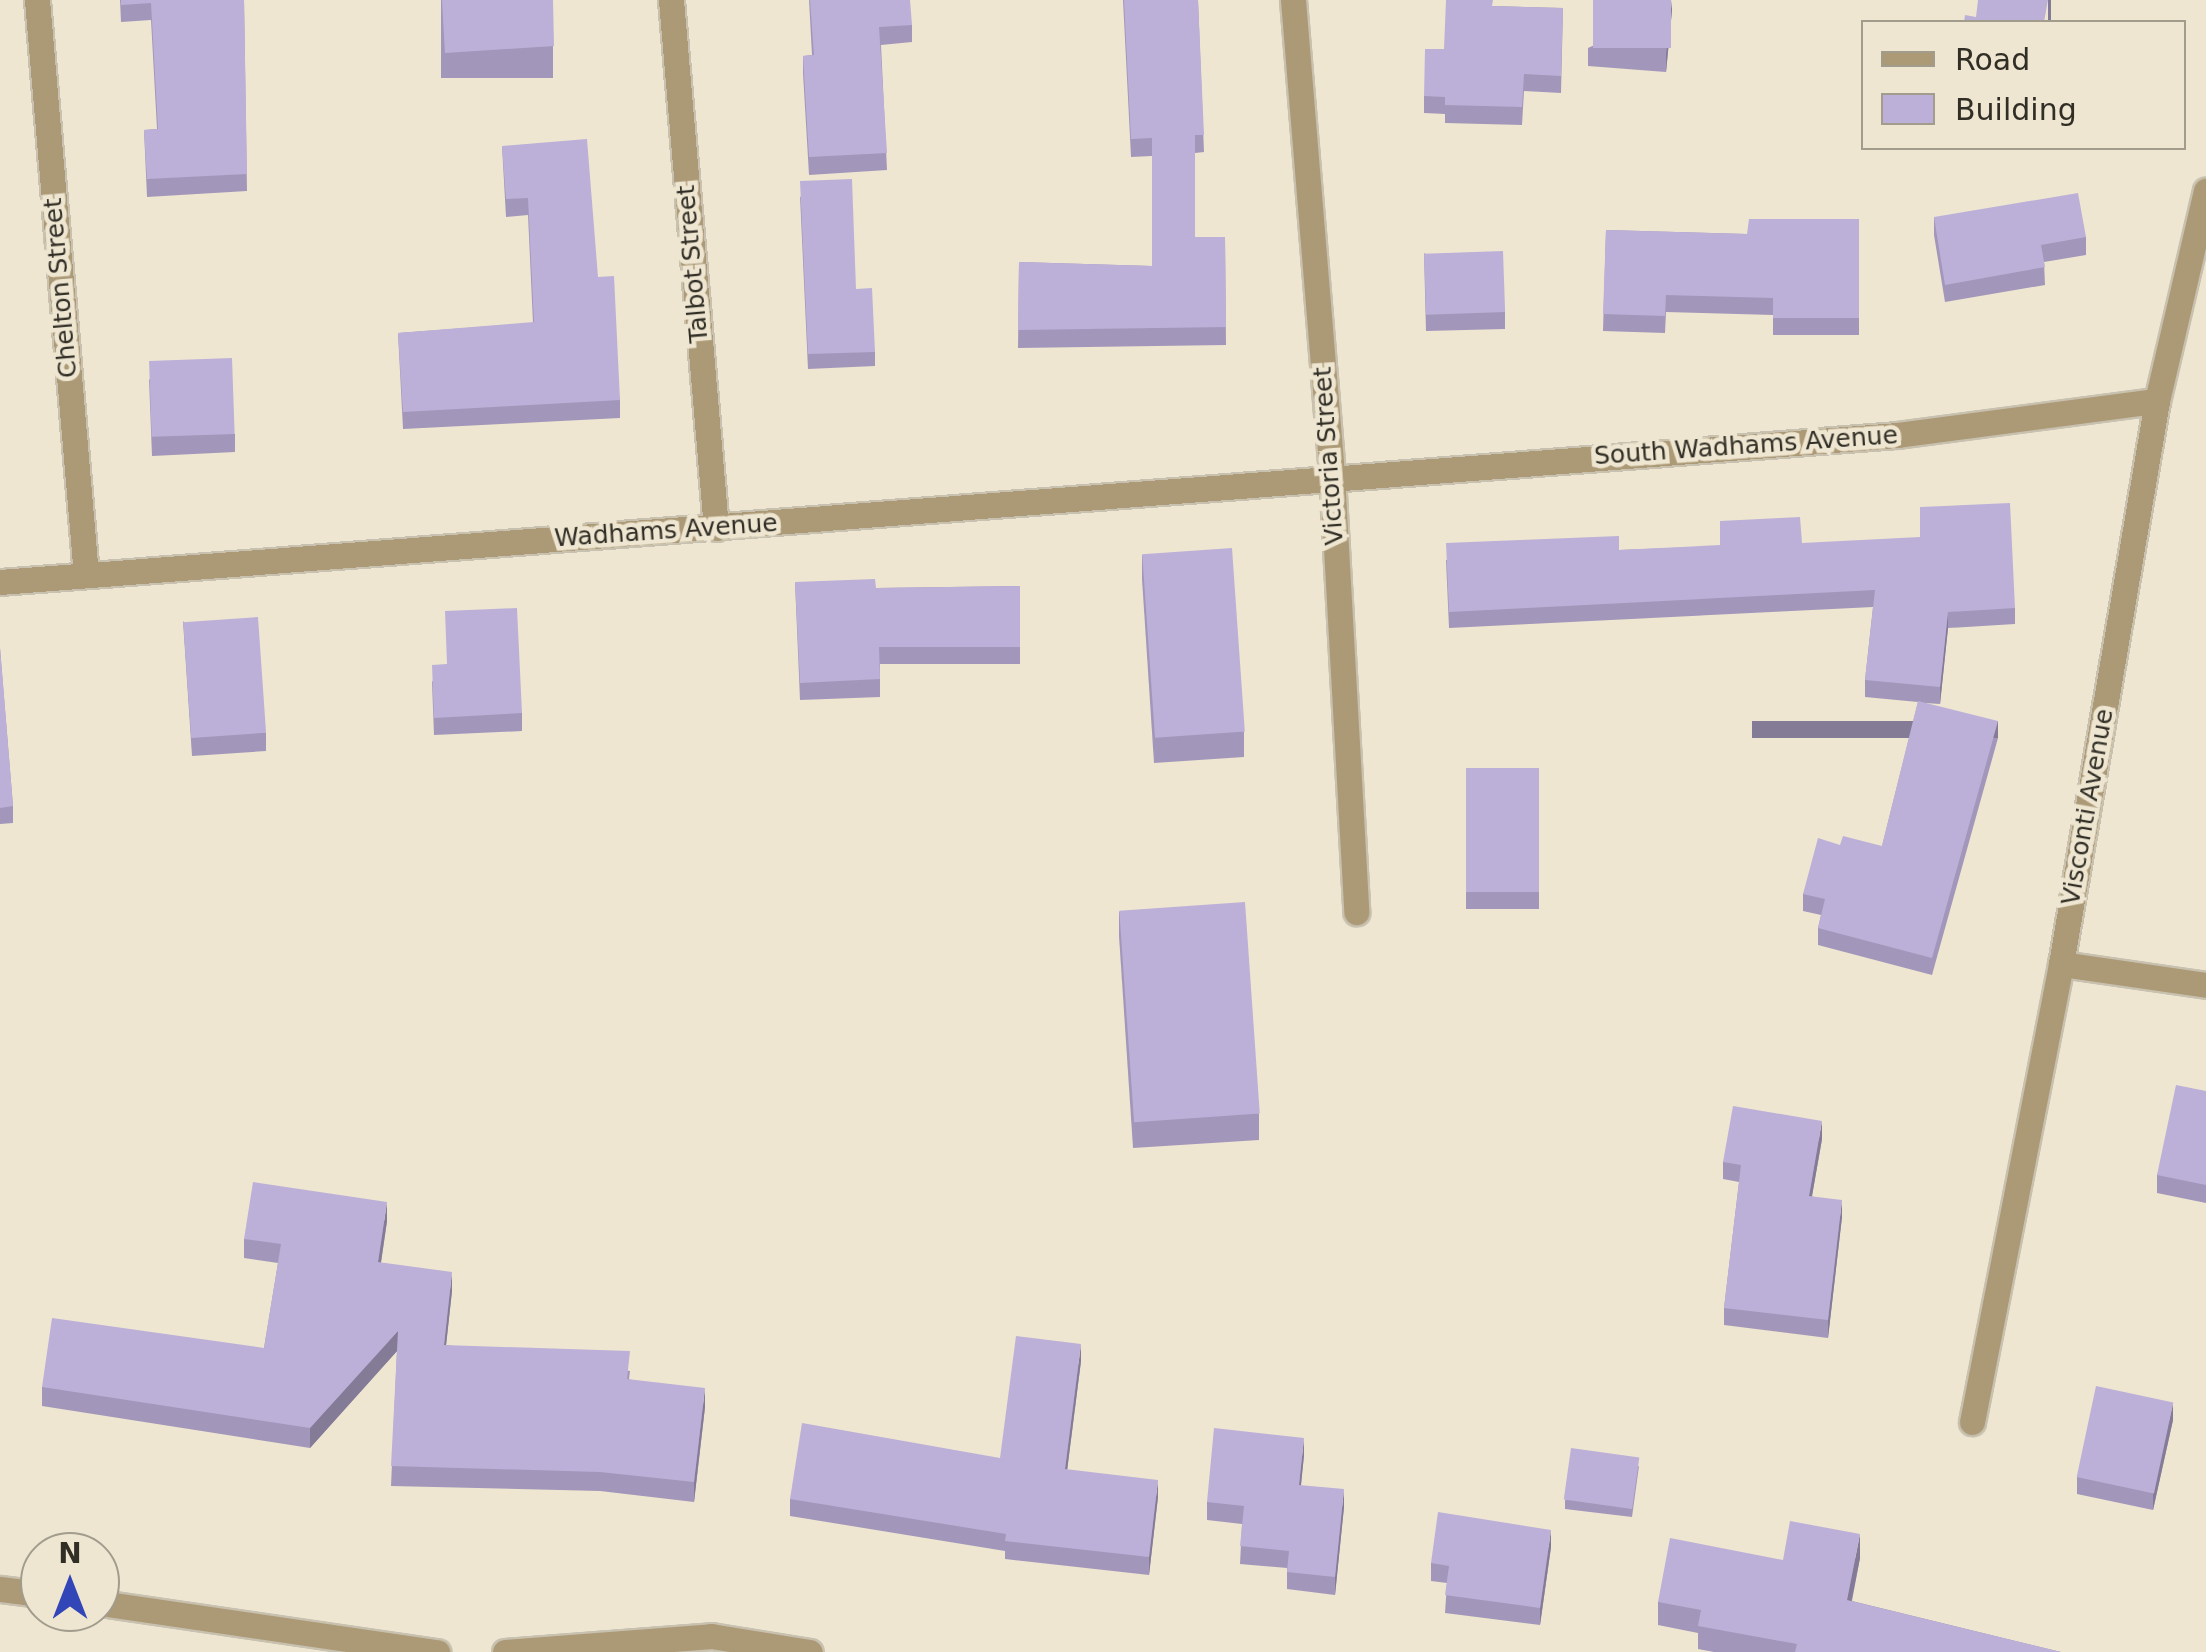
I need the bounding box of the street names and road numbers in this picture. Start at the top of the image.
street label: Talbot Street [671,184,715,344]
street label: Chelton Street [38,197,84,379]
street label: Victoria Street [1308,366,1350,546]
street label: South Wadhams Avenue [1593,420,1899,472]
street label: Wadhams Avenue [553,508,779,554]
street label: Visconti Avenue [2056,706,2120,908]

